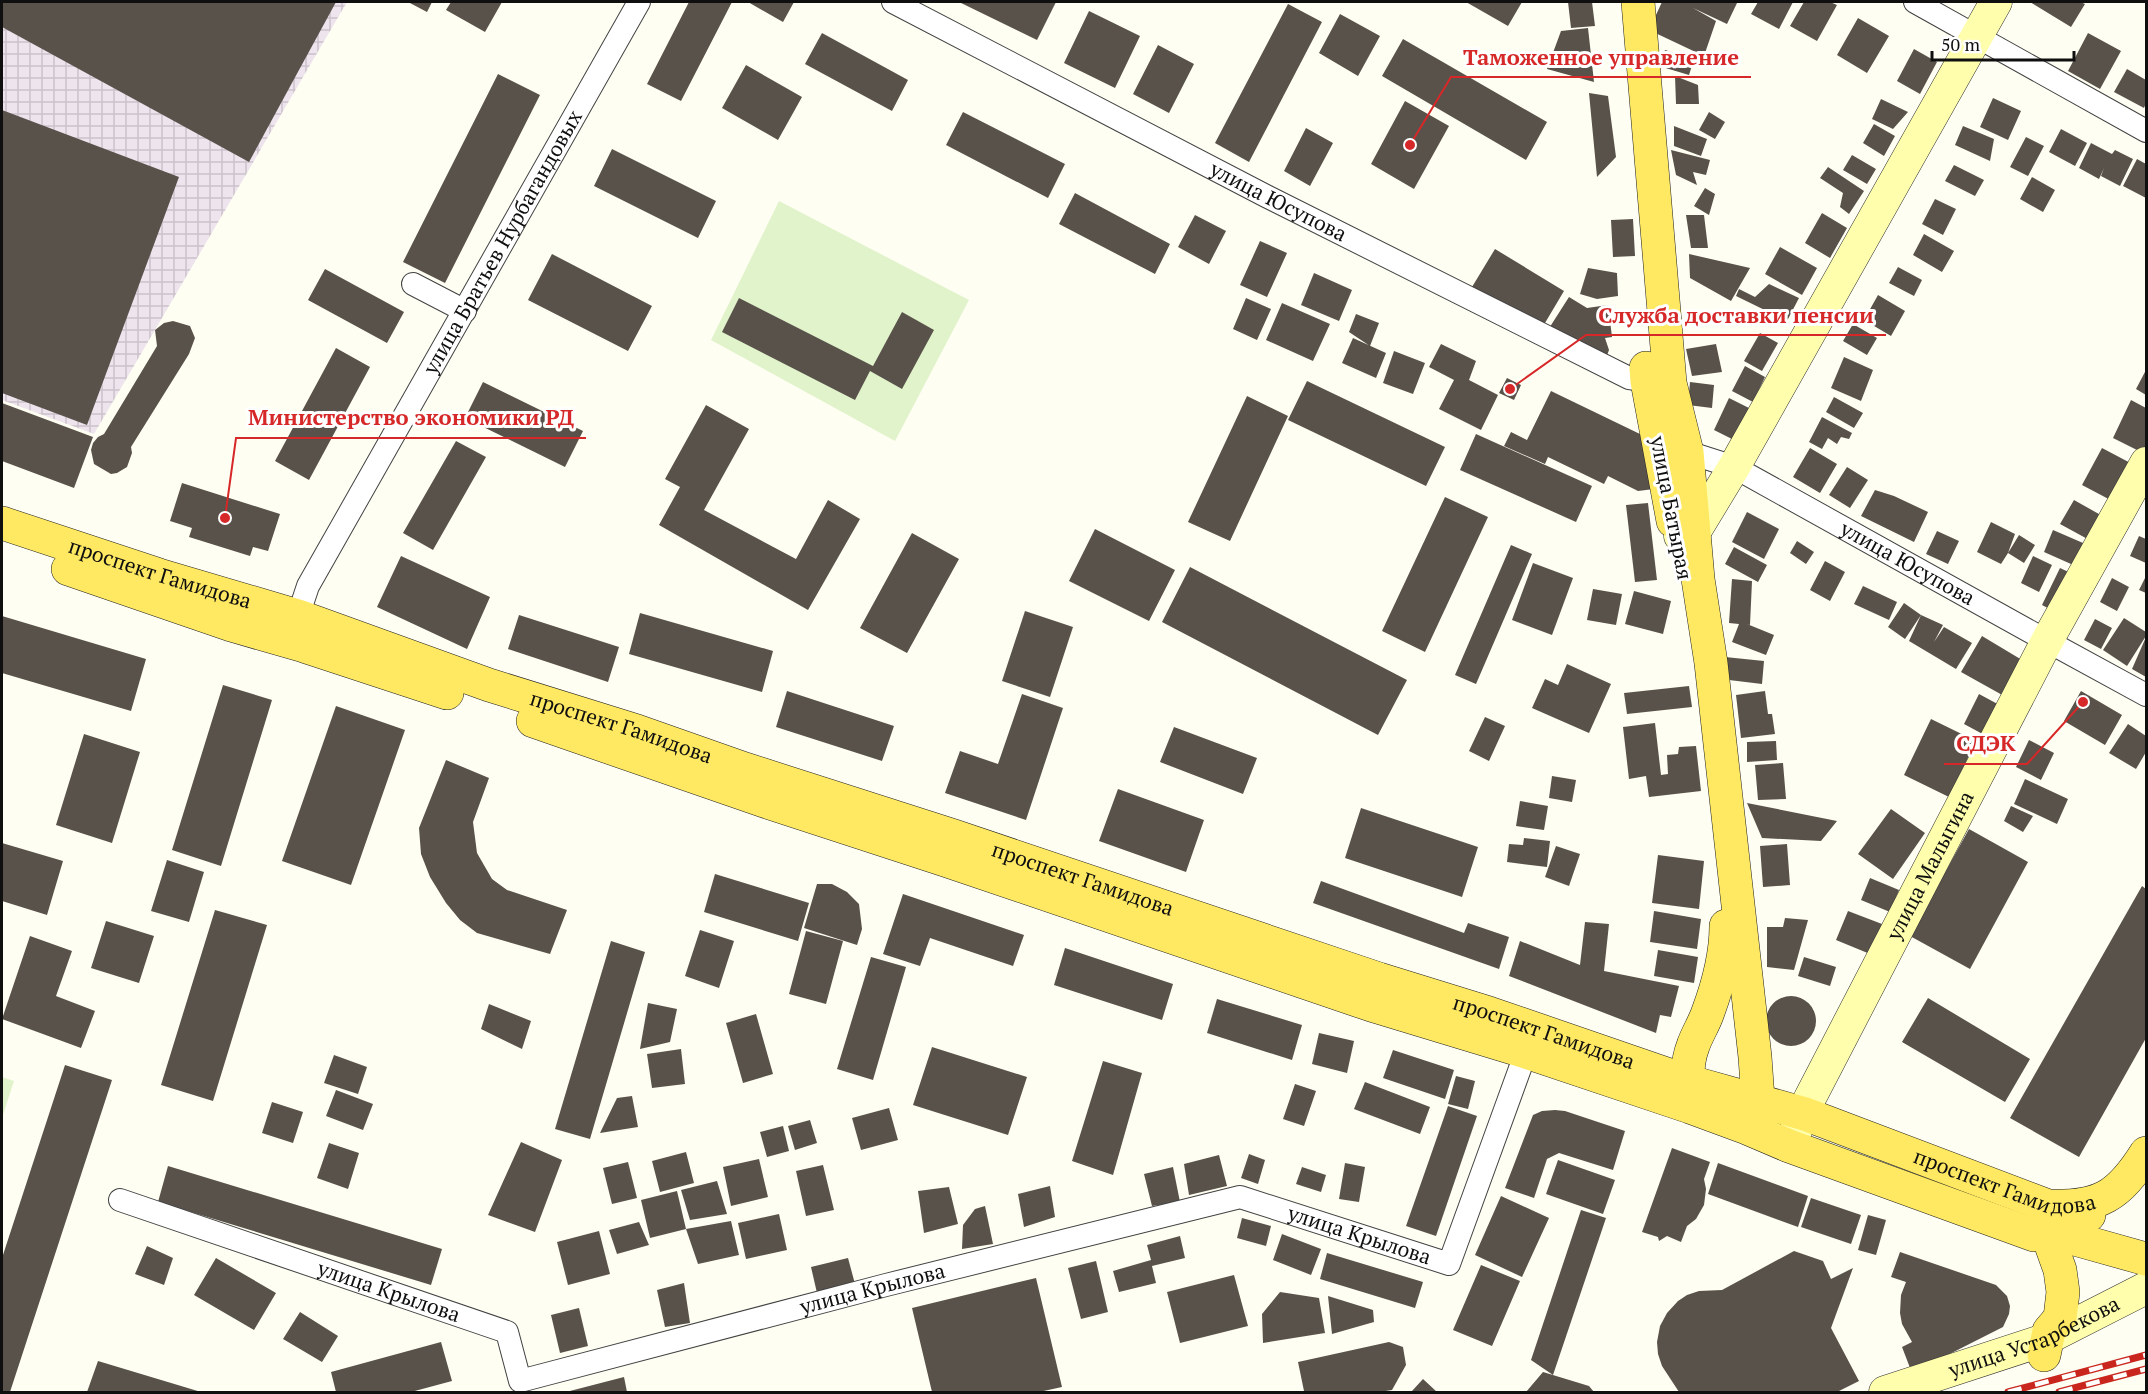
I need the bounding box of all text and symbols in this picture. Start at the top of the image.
scale bar [1932,24,2074,62]
text: 50 m [1941,32,1981,56]
callout: Таможенное управление [1451,37,1751,77]
text: Таможенное управление [1463,42,1739,71]
street label: улица Братьев Нурбагандовых [415,105,588,380]
street label: улица Юсупова [1205,154,1352,247]
callout: Служба доставки пенсии [1586,295,1886,335]
text: Служба доставки пенсии [1598,300,1874,329]
callout: Министерство экономики РД [236,398,586,438]
text: Министерство экономики РД [248,402,574,431]
street label: улица Батырая [1644,433,1700,582]
street label: улица Юсупова [1835,513,1981,611]
street label: проспект Гамидова [65,531,255,615]
street label: проспект Гамидова [527,684,717,770]
callout: СДЭК [1944,724,2027,764]
text: СДЭК [1956,728,2016,757]
street label: улица Малыгина [1879,786,1980,946]
street label: проспект Гамидова [988,835,1178,922]
street label: проспект Гамидова [1450,988,1639,1075]
street label: проспект Гамидова [1910,1141,2099,1219]
street label: улица Крылова [1283,1198,1435,1270]
street label: улица Крылова [313,1253,464,1328]
street label: улица Крылова [796,1256,948,1320]
street label: улица Устарбекова [1944,1289,2124,1384]

